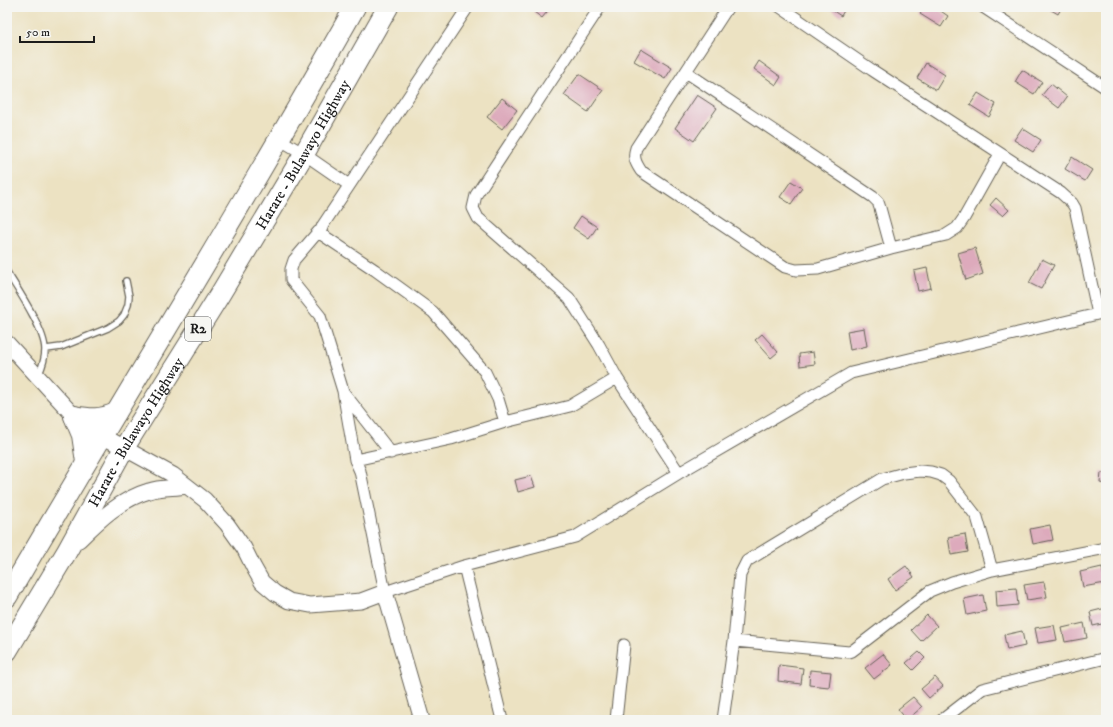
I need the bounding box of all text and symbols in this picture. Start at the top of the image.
scale bar [20,18,94,44]
text: 50 m [26,25,50,40]
street label: Harare - Bulawayo Highway [251,75,355,233]
road number: R2 [185,317,211,341]
street label: Harare - Bulawayo Highway [84,353,188,510]

